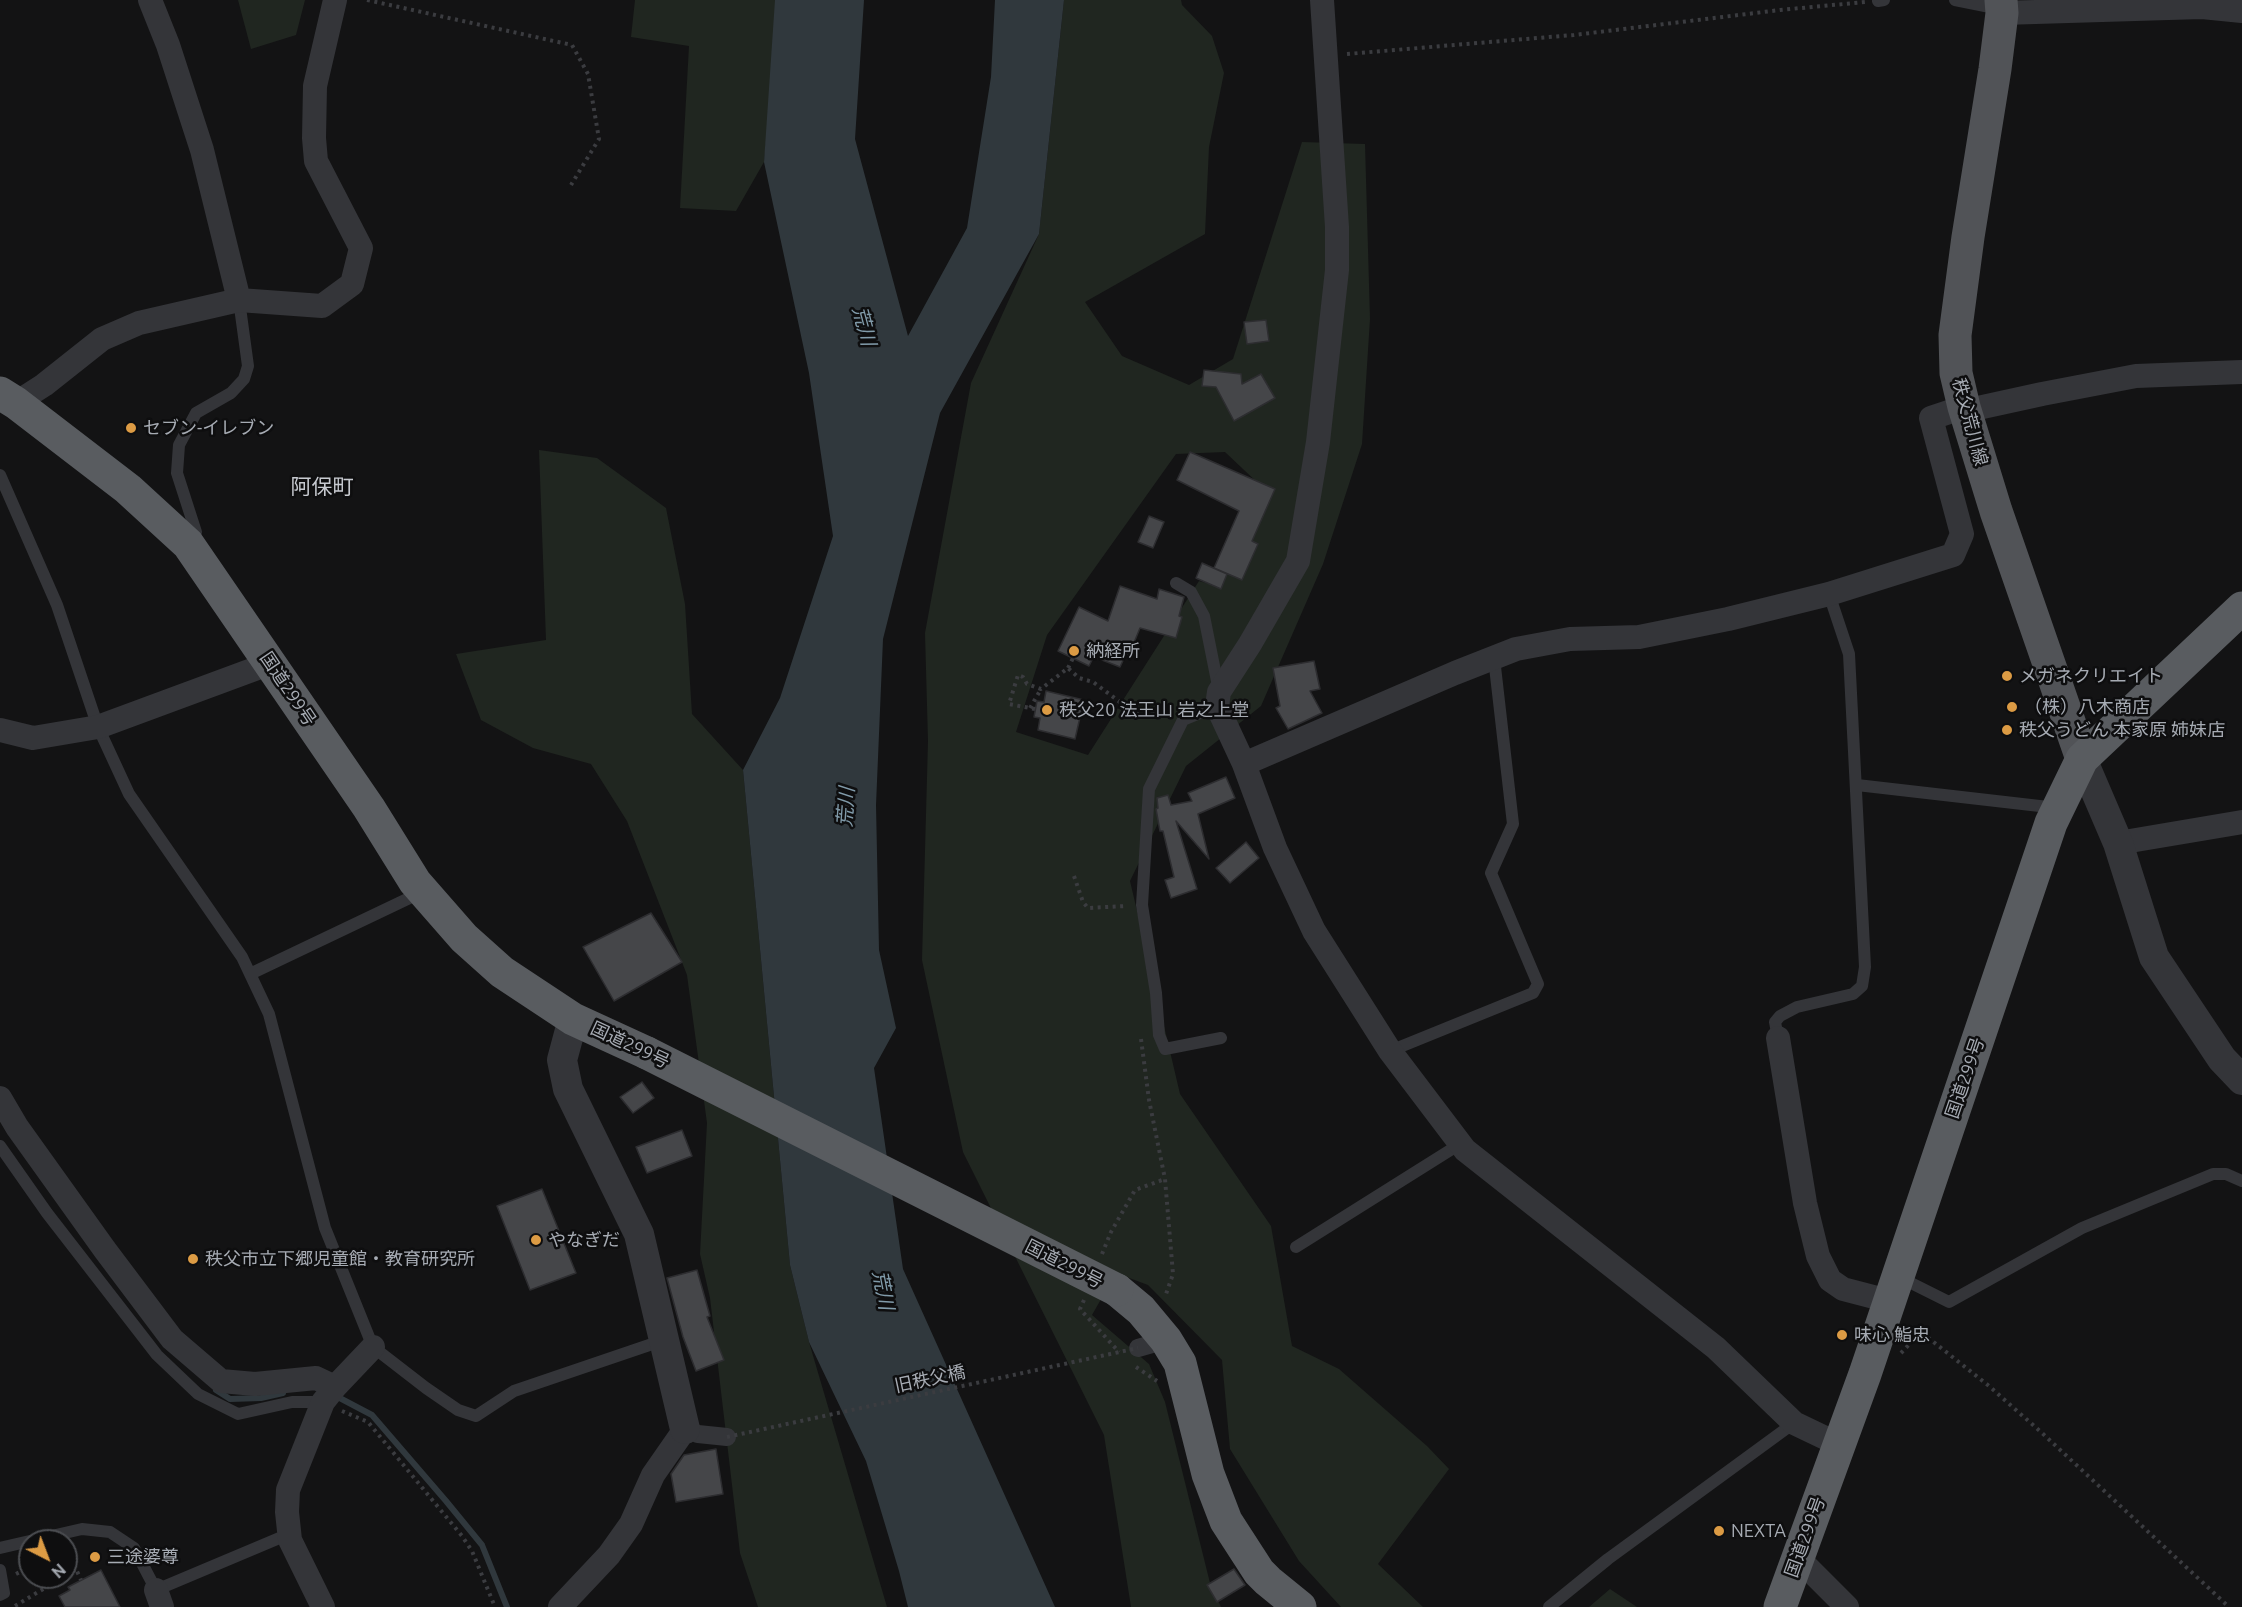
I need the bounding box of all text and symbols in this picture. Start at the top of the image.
water label: 荒川 [847,304,881,348]
street label: 秩父荒川線 [1948,376,1992,468]
place label: セブン-イレブン [143,417,274,439]
marker: セブン-イレブン [124,421,138,435]
district label: 阿保町 [291,474,353,500]
place label: 納経所 [1086,640,1140,662]
marker: 納経所 [1067,644,1081,658]
street label: 国道299号 [255,648,321,730]
place label: メガネクリエイト [2019,665,2163,687]
marker: メガネクリエイト [2000,669,2014,683]
place label: （株）八木商店 [2024,696,2150,718]
place label: 秩父20 法王山 岩之上堂 [1059,699,1250,721]
marker: （株）八木商店 [2005,700,2019,714]
marker: 秩父20 法王山 岩之上堂 [1040,703,1054,717]
place label: 秩父うどん 本家原 姉妹店 [2019,719,2225,741]
marker: 秩父うどん 本家原 姉妹店 [2000,723,2014,737]
water label: 荒川 [833,786,859,828]
street label: 国道299号 [587,1017,673,1073]
street label: 国道299号 [1941,1035,1989,1121]
place label: やなぎだ [548,1229,620,1251]
marker: やなぎだ [529,1233,543,1247]
street label: 国道299号 [1021,1235,1107,1293]
place label: 秩父市立下郷児童館・教育研究所 [205,1248,475,1270]
marker: 秩父市立下郷児童館・教育研究所 [186,1252,200,1266]
water label: 荒川 [867,1268,899,1312]
place label: 味心 鮨忠 [1854,1324,1930,1346]
marker: 味心 鮨忠 [1835,1328,1849,1342]
street label: 旧秩父橋 [893,1361,967,1397]
street label: 国道299号 [1780,1494,1830,1580]
place label: NEXTA [1731,1520,1786,1542]
marker: NEXTA [1712,1524,1726,1538]
north arrow [18,1529,78,1589]
place label: 三途婆尊 [107,1546,179,1568]
marker: 三途婆尊 [88,1550,102,1564]
text: N [48,1560,69,1582]

